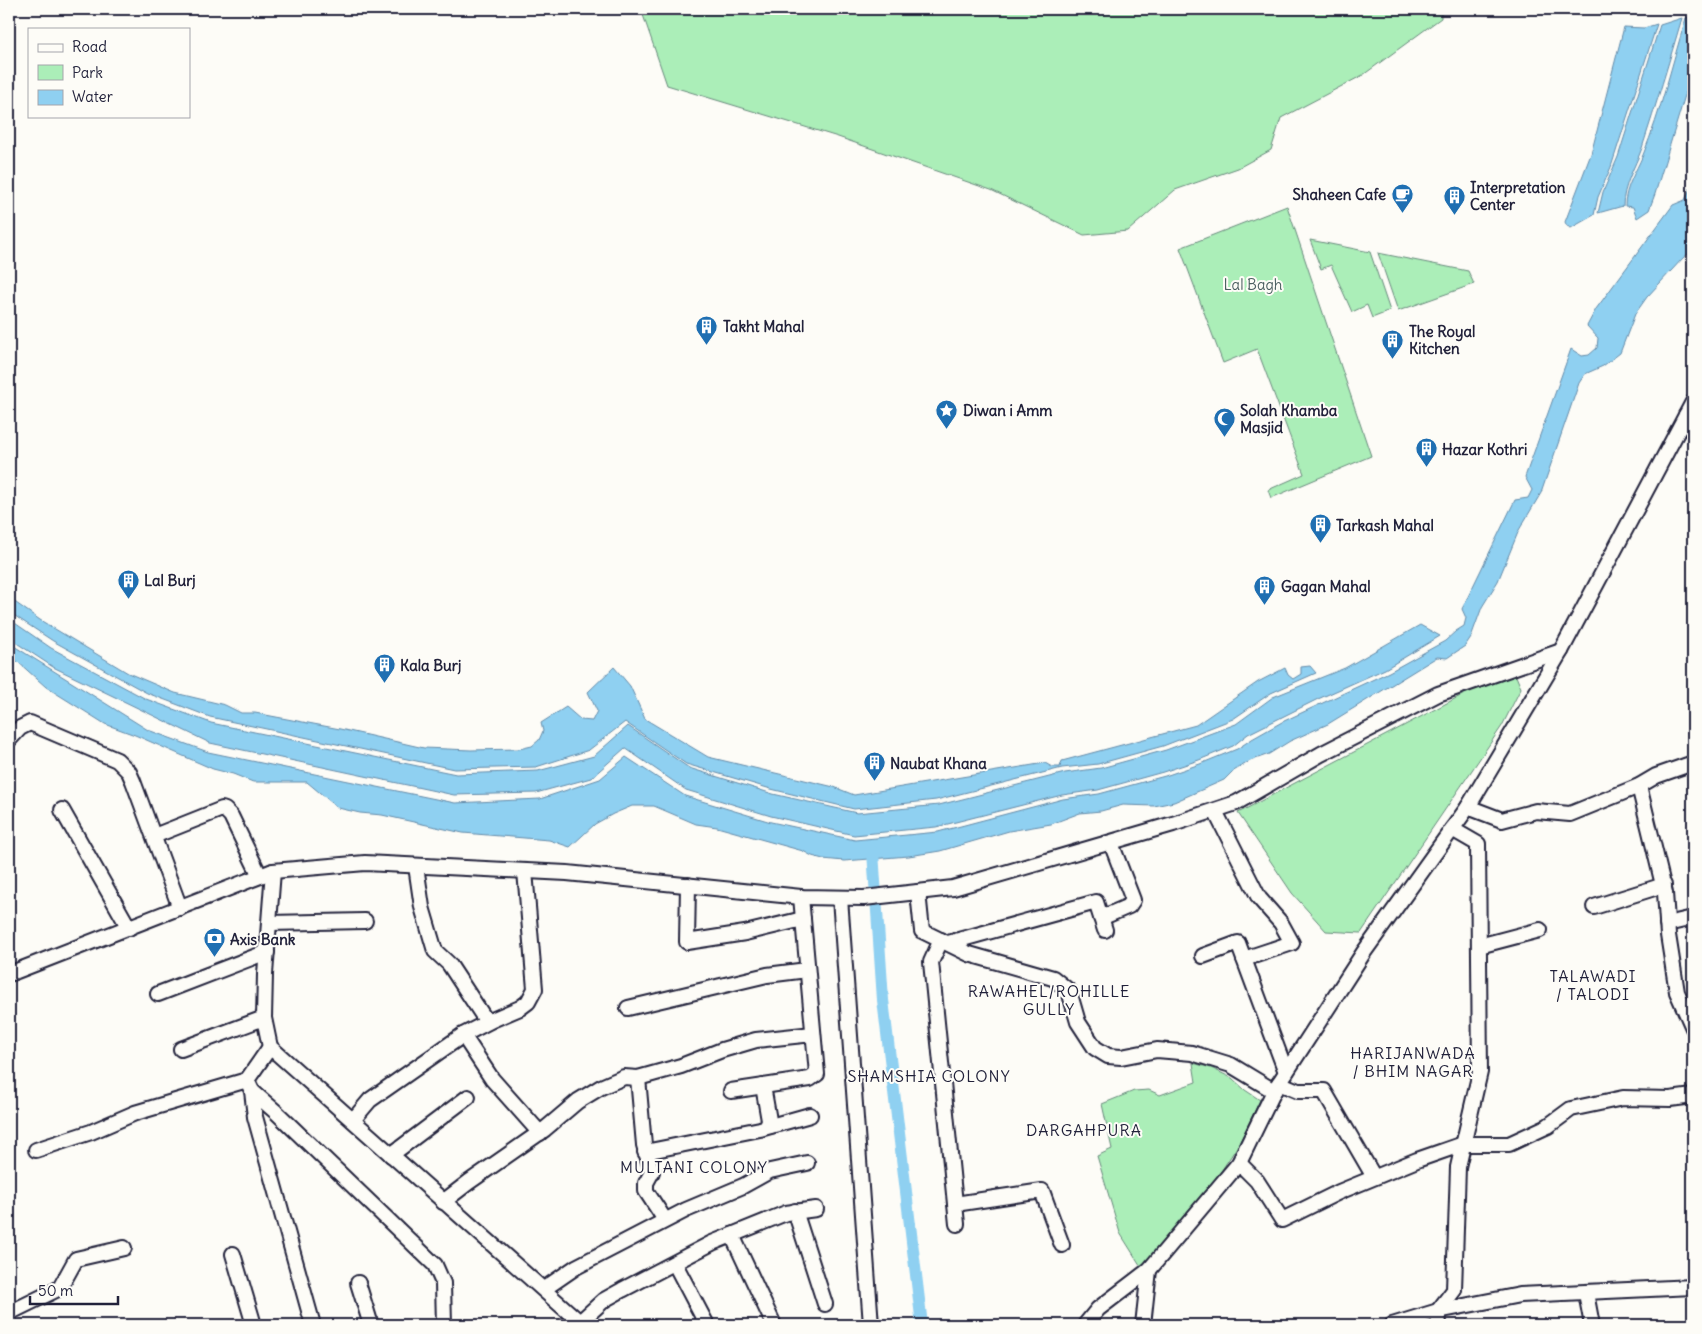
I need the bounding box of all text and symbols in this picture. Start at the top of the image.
legend [28,28,190,118]
text: Road [72,37,107,56]
text: Park [72,63,103,82]
text: Water [72,87,113,106]
place label: Interpretation Center [1470,178,1566,214]
cafe icon: Shaheen Cafe [1390,182,1414,213]
building icon: Interpretation Center [1442,184,1466,215]
place label: Shaheen Cafe [1292,185,1386,204]
park label: Lal Bagh [1224,275,1283,294]
building icon: Takht Mahal [695,314,719,345]
place label: Takht Mahal [723,317,804,336]
place label: The Royal Kitchen [1409,322,1475,358]
building icon: The Royal Kitchen [1381,328,1405,359]
place icon: Diwan i Amm [935,398,959,429]
place label: Diwan i Amm [963,401,1052,420]
place label: Solah Khamba Masjid [1240,401,1338,437]
mosque icon: Solah Khamba Masjid [1212,407,1236,438]
building icon: Hazar Kothri [1414,437,1438,468]
place label: Hazar Kothri [1442,440,1527,459]
building icon: Tarkash Mahal [1308,513,1332,544]
place label: Tarkash Mahal [1336,516,1434,535]
building icon: Lal Burj [116,568,140,599]
place label: Lal Burj [144,571,196,590]
building icon: Gagan Mahal [1253,574,1277,605]
place label: Gagan Mahal [1281,577,1371,597]
building icon: Kala Burj [372,653,396,684]
place label: Kala Burj [400,656,461,675]
building icon: Naubat Khana [862,751,886,782]
place label: Naubat Khana [890,754,987,773]
bank icon: Axis Bank [202,927,226,958]
place label: Axis Bank [230,930,296,949]
district label: TALAWADI / TALODI [1550,966,1636,1004]
district label: RAWAHEL/ROHILLE GULLY [968,981,1130,1019]
district label: HARIJANWADA / BHIM NAGAR [1350,1043,1476,1081]
district label: SHAMSHIA COLONY [847,1066,1011,1086]
district label: DARGAHPURA [1026,1120,1142,1140]
district label: MULTANI COLONY [620,1157,768,1177]
scale bar [30,1274,118,1306]
text: 50 m [38,1281,73,1300]

